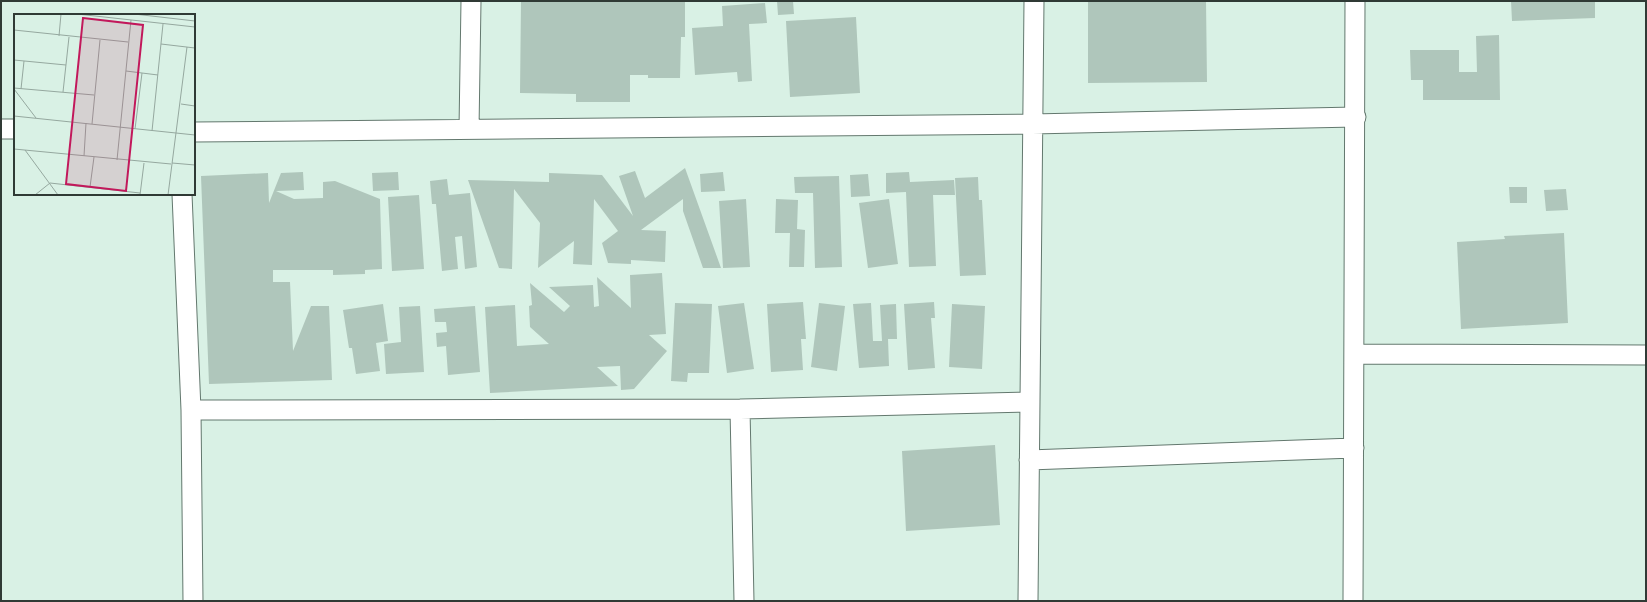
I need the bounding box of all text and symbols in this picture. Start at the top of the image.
inset map [14,14,195,195]

